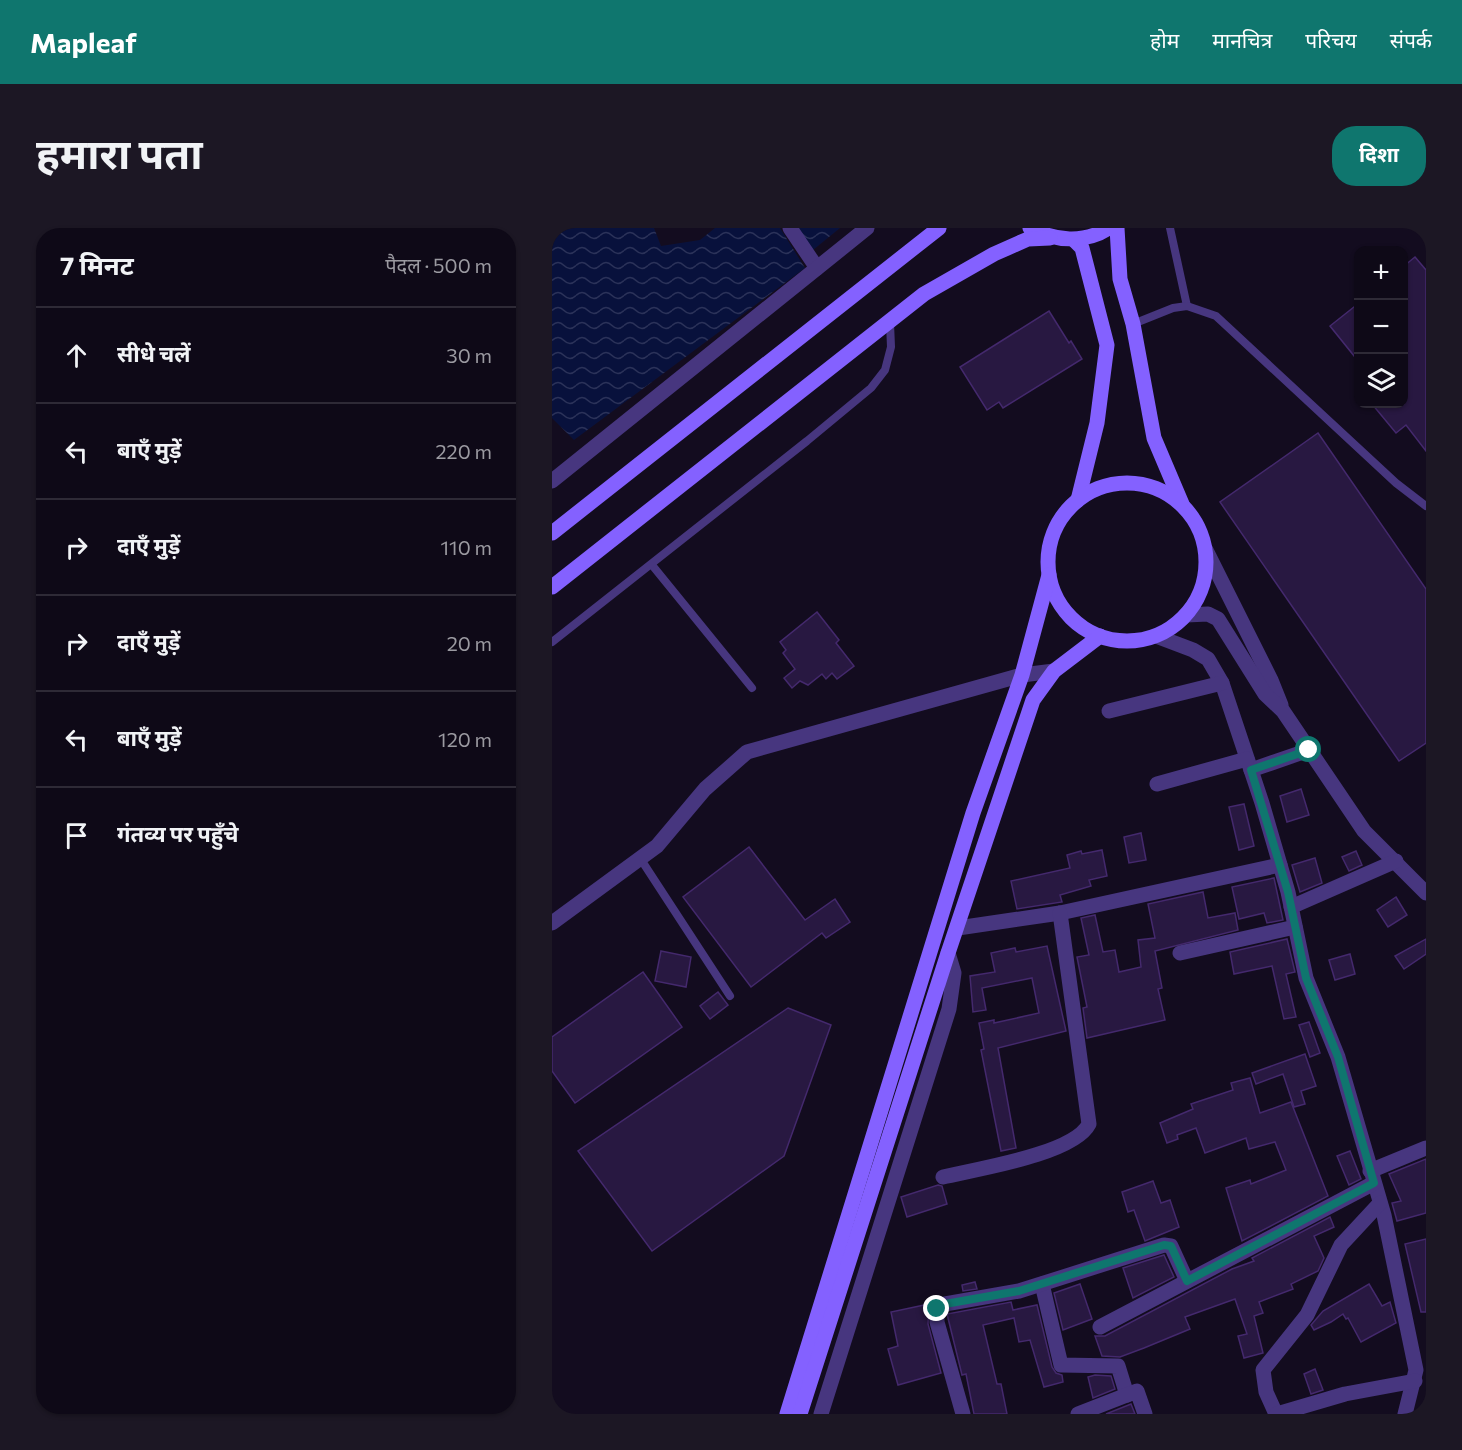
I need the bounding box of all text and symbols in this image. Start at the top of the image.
text: Mapleaf [30,25,137,59]
text: होम [1150,27,1179,52]
text: मानचित्र [1212,27,1272,52]
text: परिचय [1305,27,1357,52]
text: संपर्क [1390,27,1432,52]
text: हमारा पता [36,126,203,178]
button: दिशा [1332,126,1426,186]
map controls [1354,246,1408,408]
button: + [1354,246,1408,300]
text: 7 मिनट [60,249,134,280]
text: पैदल · 500 m [385,253,492,277]
button: − [1354,300,1408,354]
icon: ahead [60,339,93,372]
text: सीधे चलें [117,340,191,367]
text: 30 m [446,343,492,367]
button: layers [1354,354,1408,408]
icon: left [60,435,93,468]
text: बाएँ मुड़ें [117,436,182,463]
text: 220 m [436,439,492,463]
icon: right [60,531,93,564]
text: दाएँ मुड़ें [117,532,180,559]
text: 110 m [441,535,492,559]
icon: right [60,627,93,660]
text: दाएँ मुड़ें [117,628,180,655]
text: 20 m [447,631,492,655]
icon: left [60,723,93,756]
text: बाएँ मुड़ें [117,724,182,751]
text: 120 m [438,727,492,751]
route start [1295,736,1321,762]
icon: arrive [60,819,93,852]
text: गंतव्य पर पहुँचे [117,820,239,847]
route end [923,1295,949,1321]

